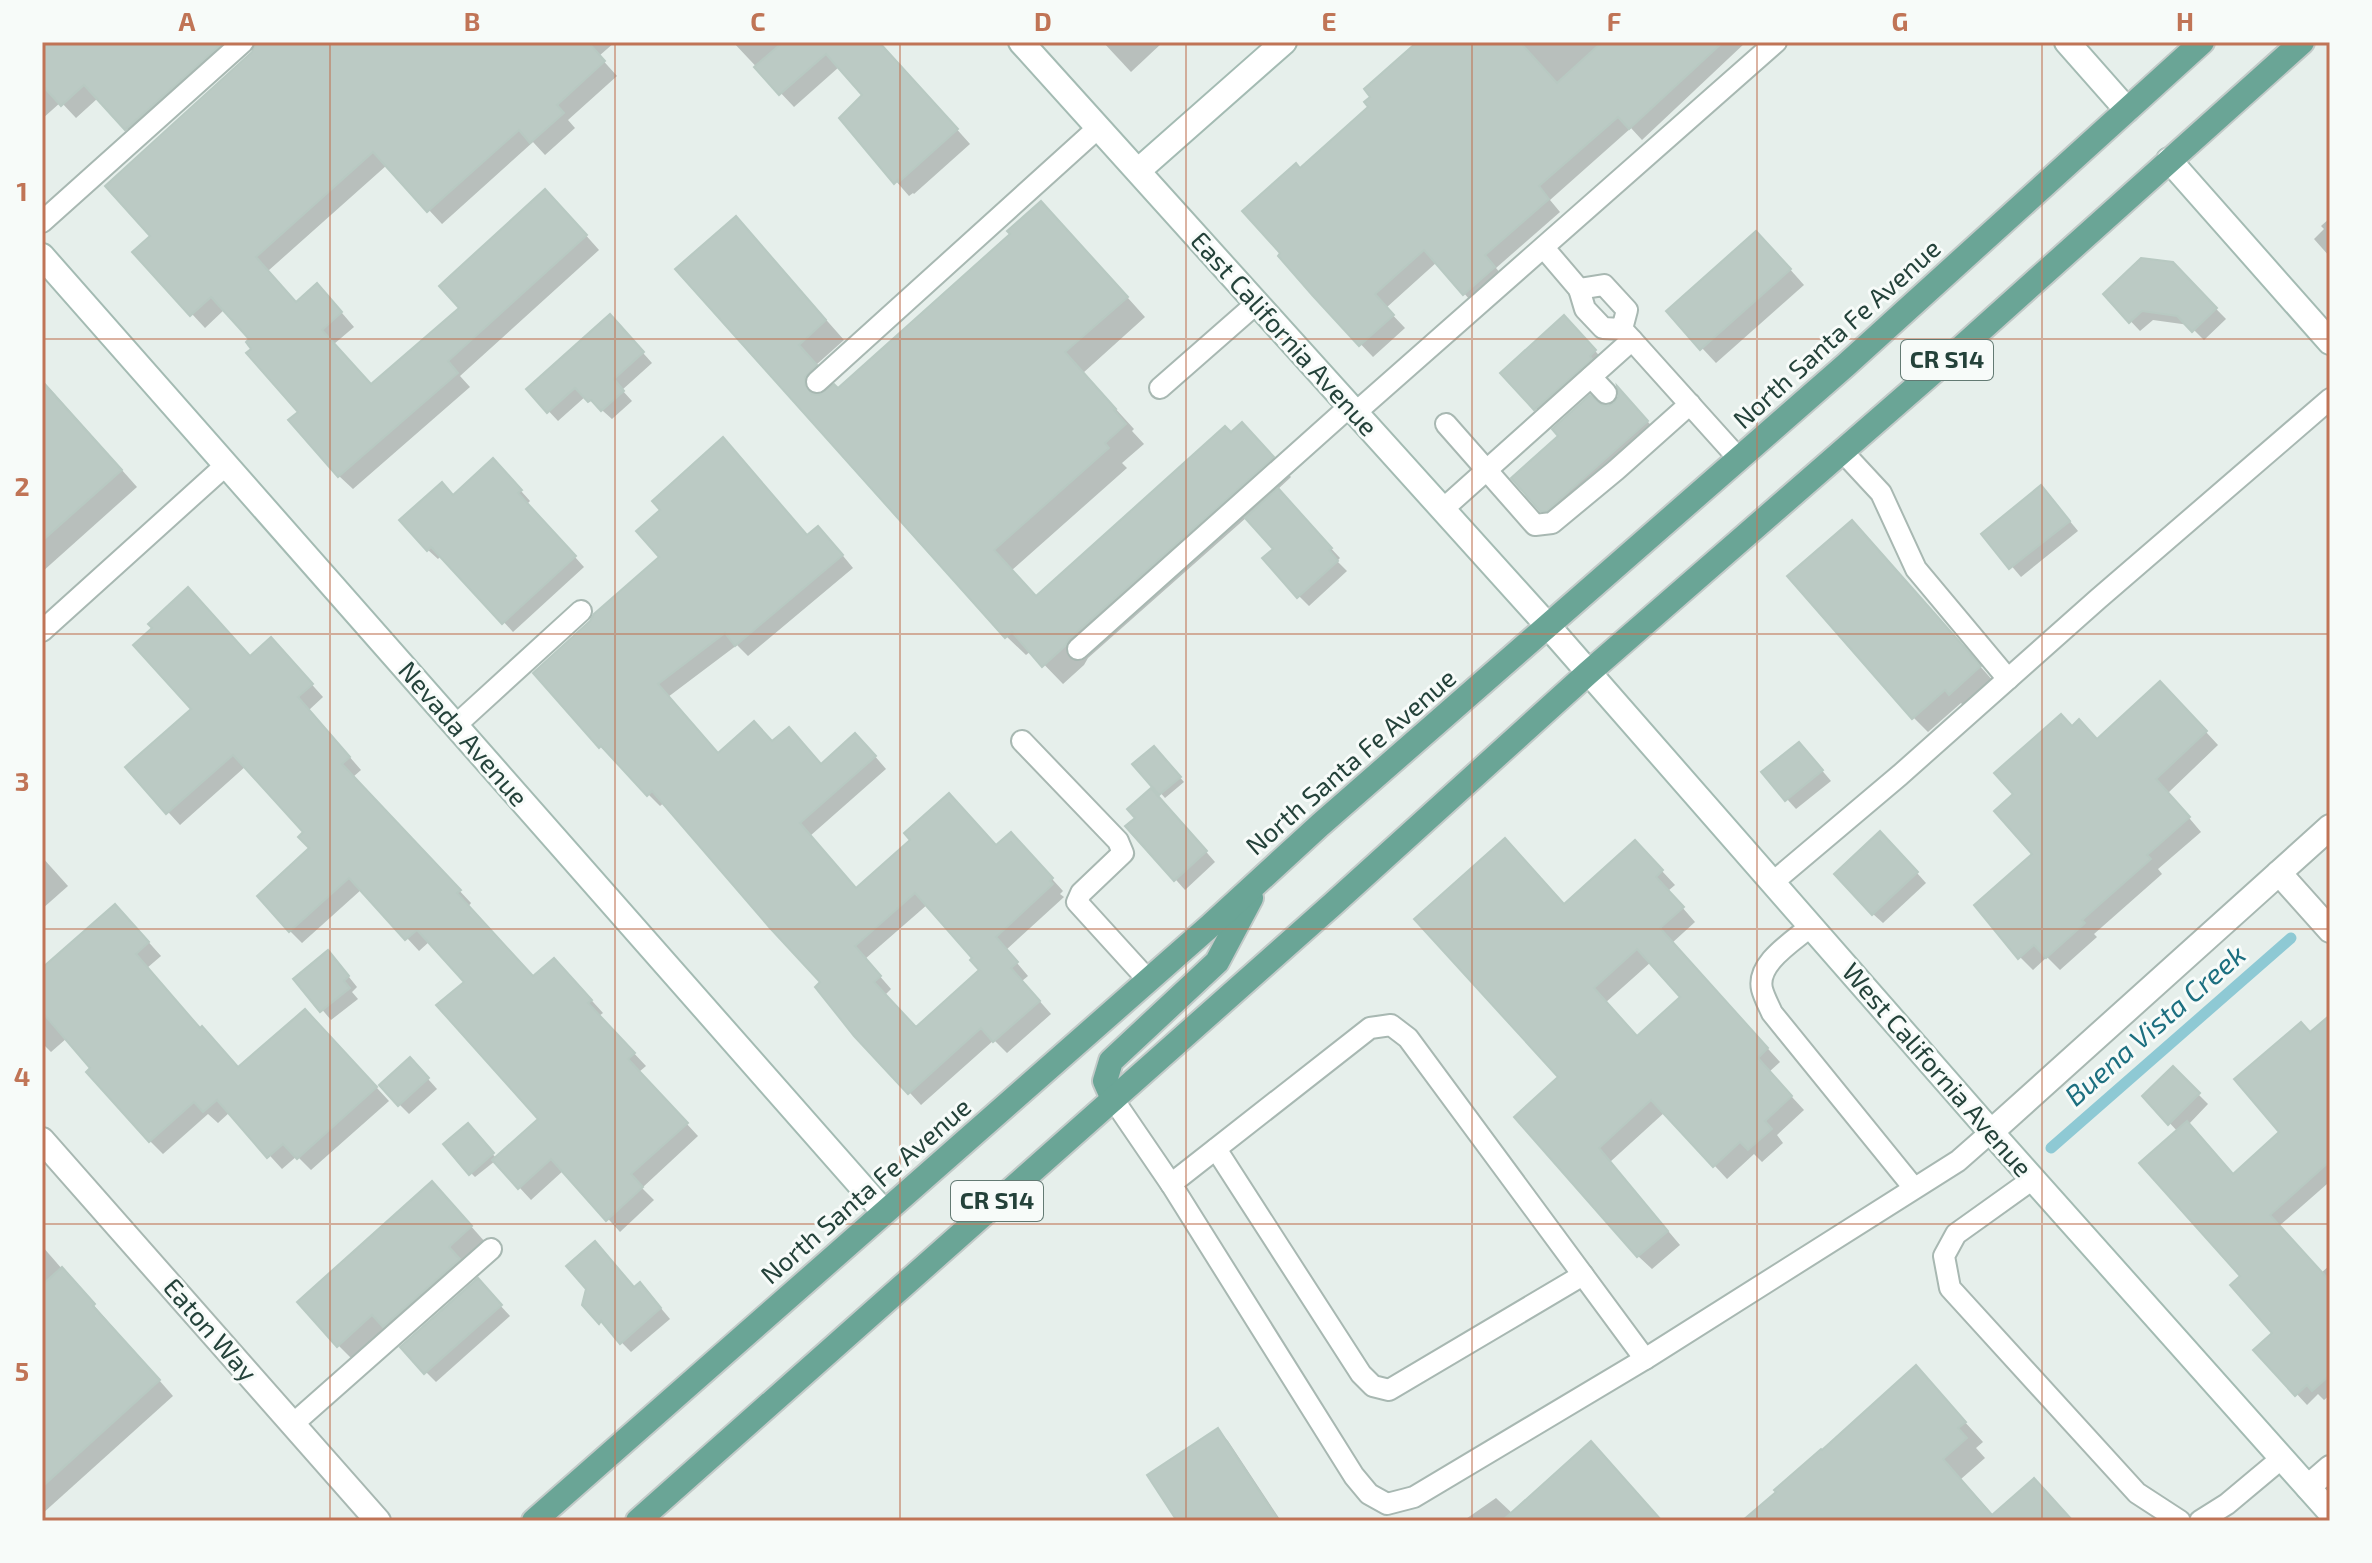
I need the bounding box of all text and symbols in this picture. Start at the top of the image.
text: A [179,5,196,36]
text: B [464,5,480,36]
text: C [750,5,766,36]
text: D [1034,5,1052,36]
text: E [1321,5,1337,36]
text: F [1607,5,1621,36]
text: G [1892,5,1908,36]
text: H [2176,5,2194,36]
text: 1 [16,175,28,206]
street label: East California Avenue [1185,225,1385,441]
street label: North Santa Fe Avenue [1726,232,1946,434]
road number: CR S14 [1901,340,1993,380]
text: 2 [14,470,30,501]
street label: Nevada Avenue [393,654,535,812]
street label: North Santa Fe Avenue [1239,661,1461,861]
text: 3 [15,765,29,796]
water label: Buena Vista Creek [2057,937,2252,1112]
street label: West California Avenue [1837,956,2039,1182]
text: 4 [14,1060,30,1091]
street label: North Santa Fe Avenue [754,1090,976,1290]
road number: CR S14 [951,1181,1043,1221]
street label: Eaton Way [158,1271,264,1387]
text: 5 [15,1355,29,1386]

